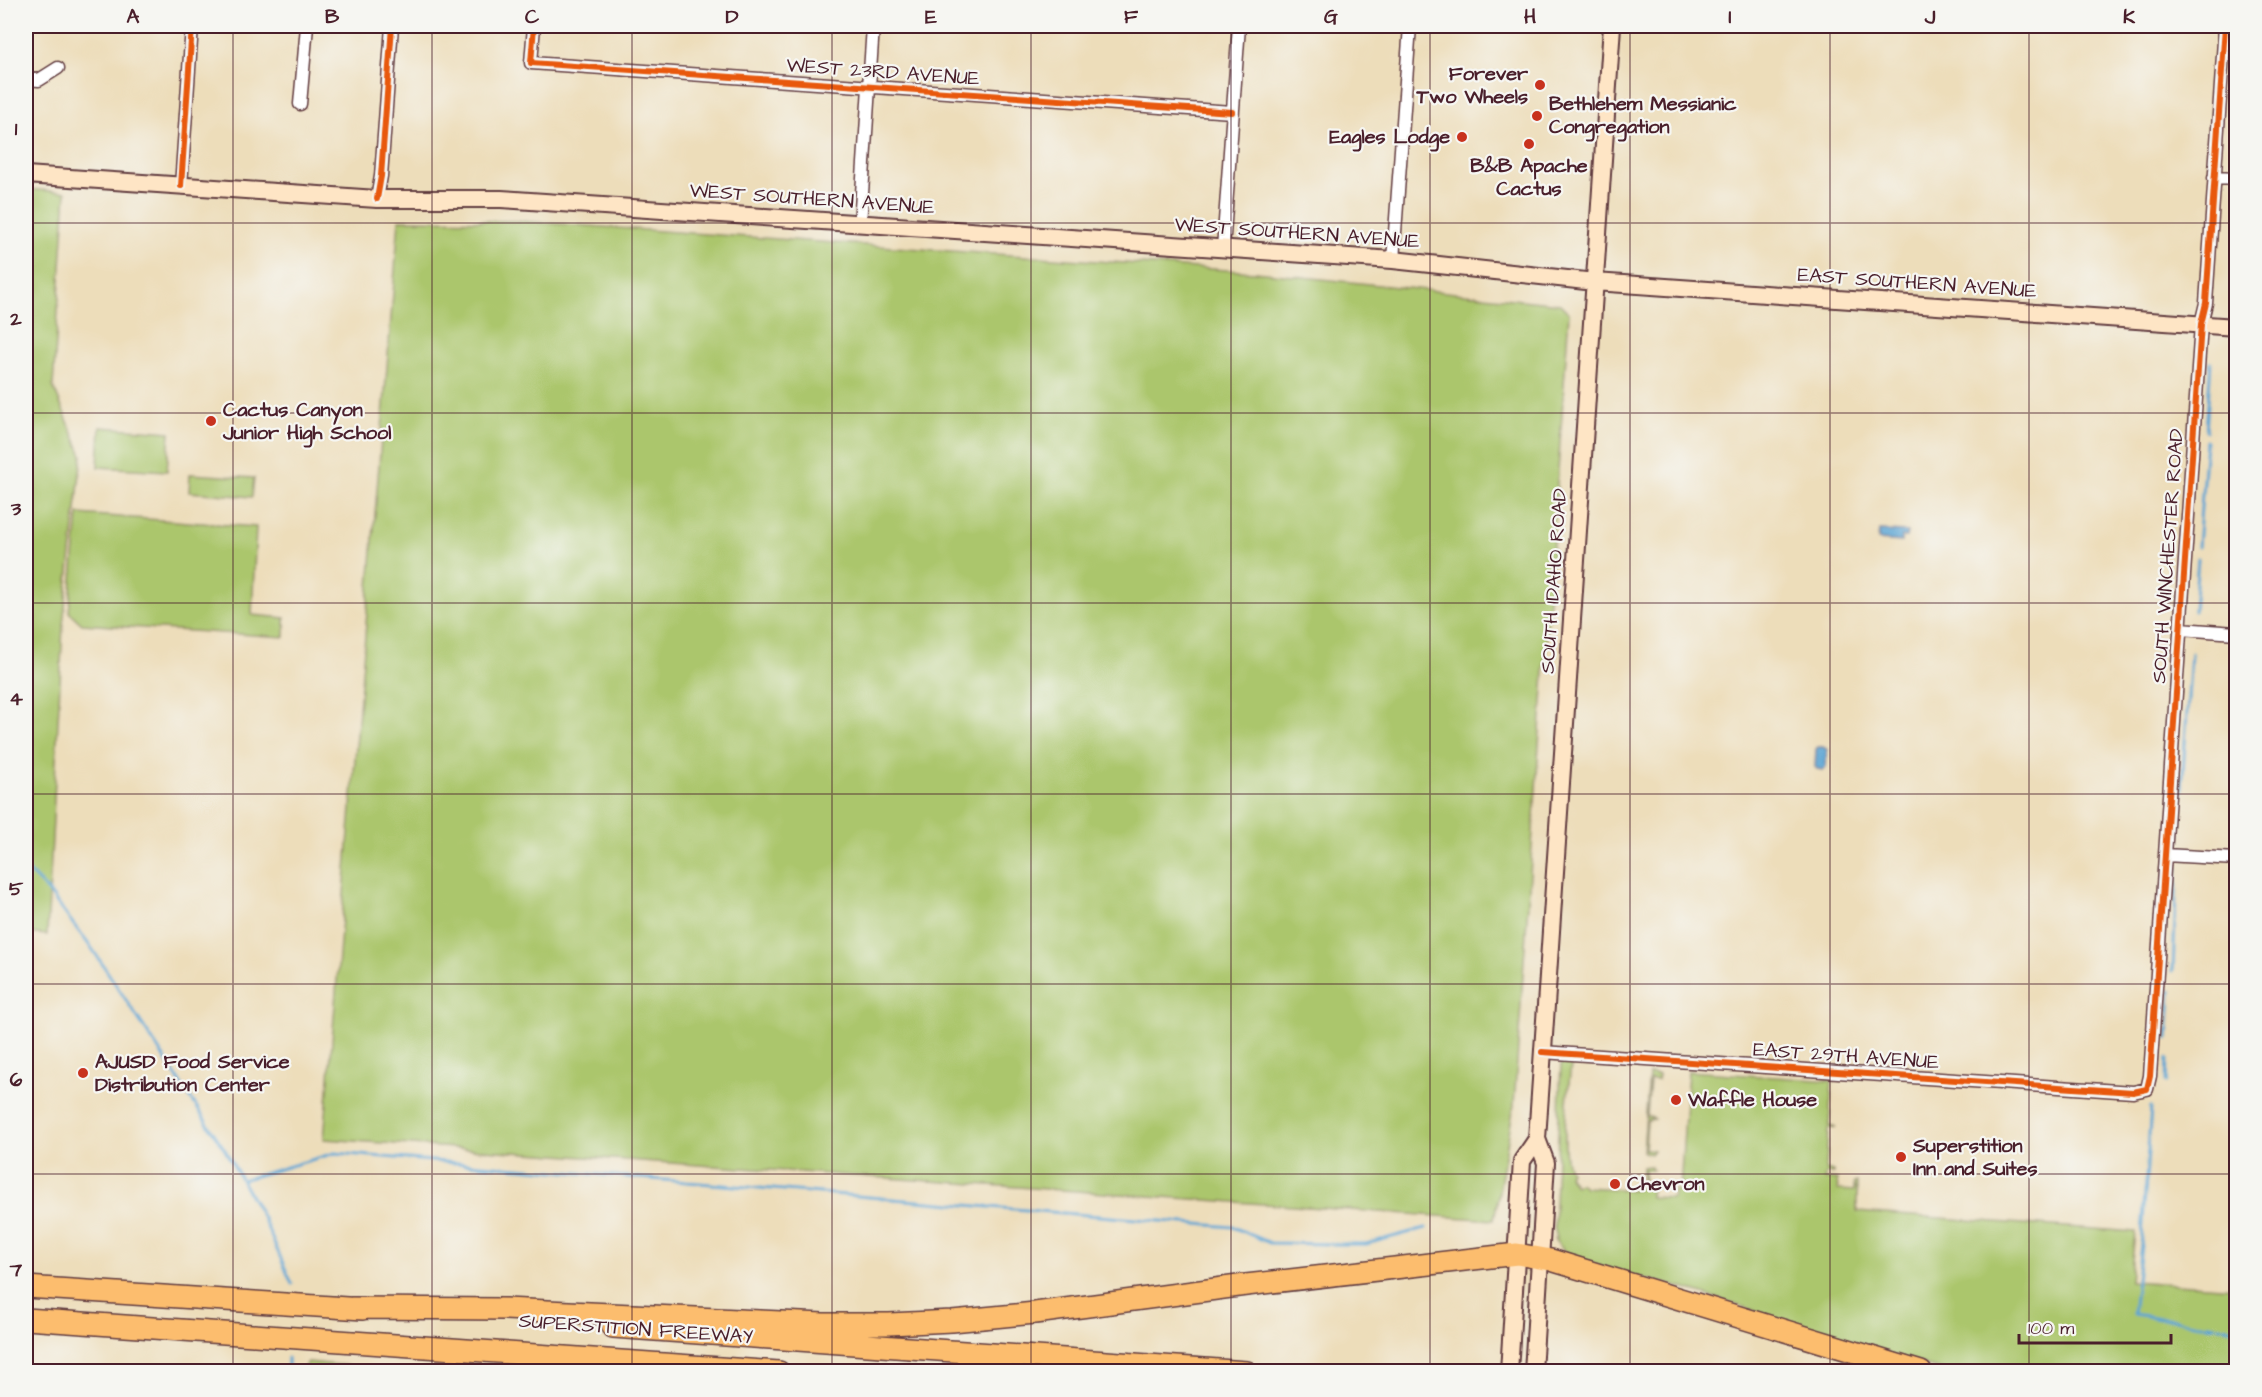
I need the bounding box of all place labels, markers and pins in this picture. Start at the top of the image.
place label: Forever Two Wheels [1416,60,1529,111]
marker: Forever Two Wheels [1533,78,1547,92]
place label: Bethlehem Messianic Congregation [1549,90,1737,142]
marker: Bethlehem Messianic Congregation [1530,109,1544,123]
place label: Eagles Lodge [1329,123,1450,152]
marker: Eagles Lodge [1455,130,1469,144]
marker: B&B Apache Cactus [1522,137,1536,151]
place label: B&B Apache Cactus [1470,152,1588,203]
place label: Cactus Canyon Junior High School [222,396,391,448]
marker: Cactus Canyon Junior High School [204,414,218,428]
place label: AJUSD Food Service Distribution Center [95,1048,290,1099]
marker: AJUSD Food Service Distribution Center [76,1066,90,1080]
place label: Waffle House [1687,1086,1817,1114]
marker: Waffle House [1669,1093,1683,1107]
place label: Superstition Inn and Suites [1912,1132,2037,1183]
marker: Superstition Inn and Suites [1894,1150,1908,1164]
place label: Chevron [1627,1170,1705,1198]
marker: Chevron [1608,1177,1622,1191]

